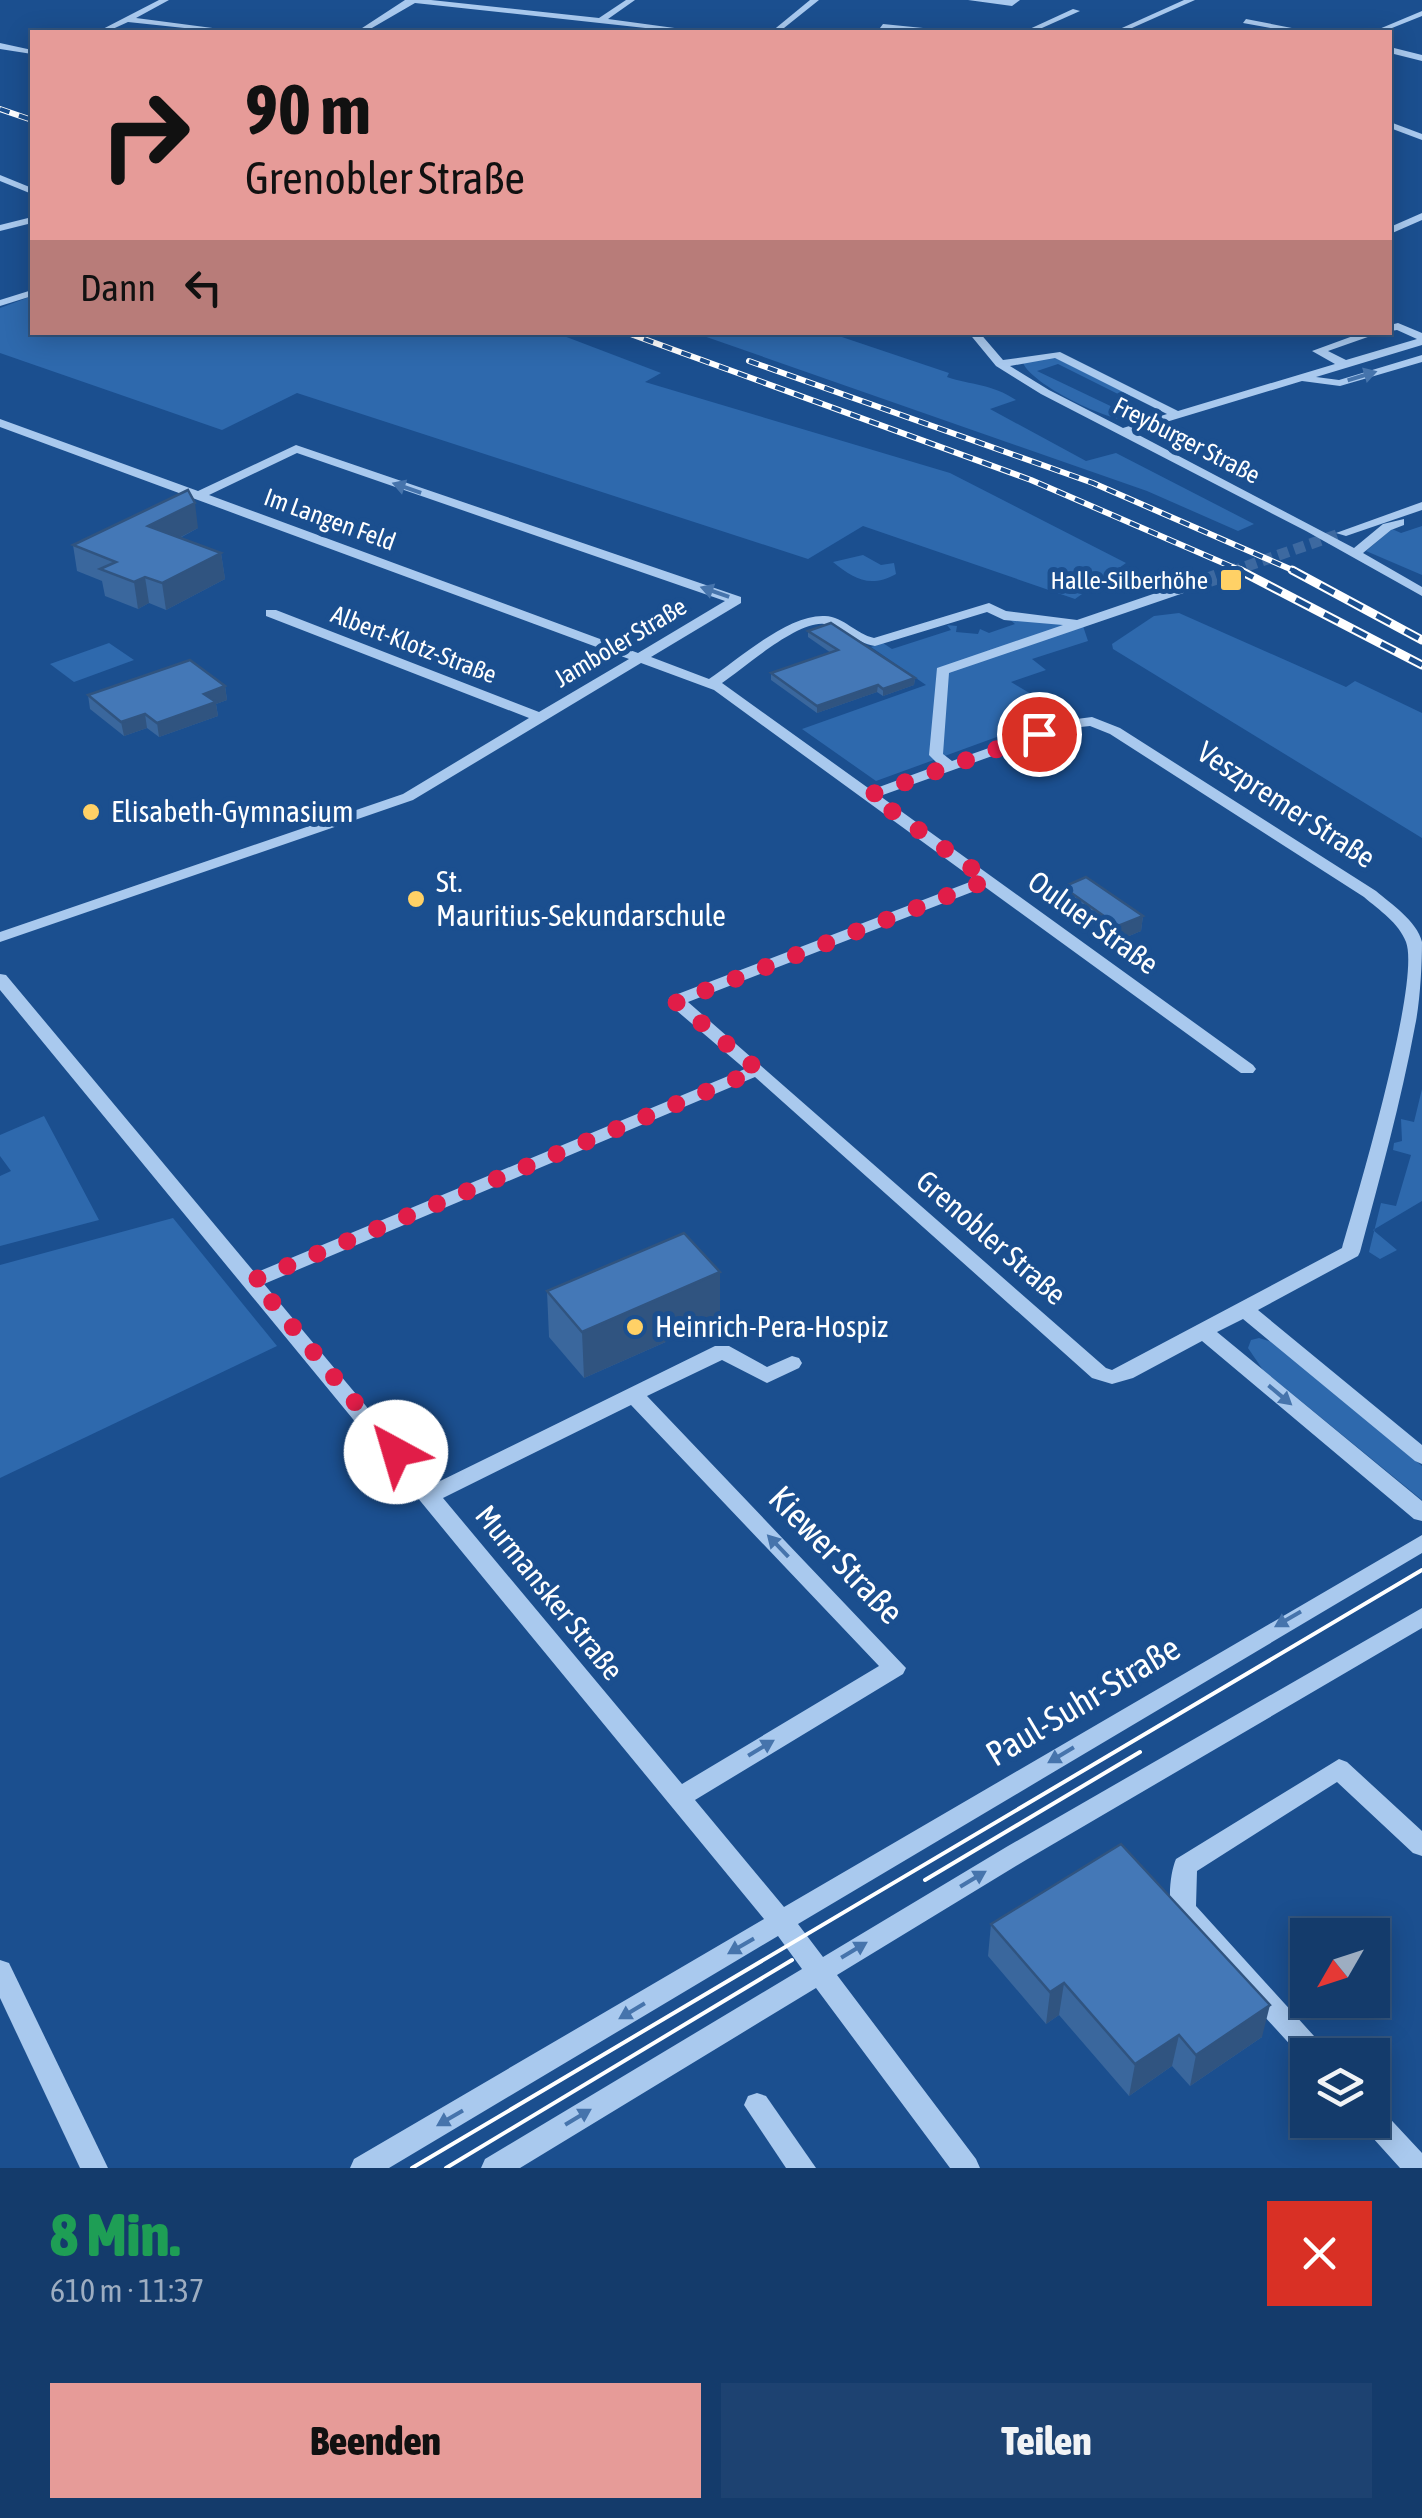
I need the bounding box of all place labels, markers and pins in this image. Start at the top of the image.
place label: Halle-Silberhöhe [1050,566,1208,594]
marker: Halle-Silberhöhe [1218,567,1244,593]
pin [997,692,1082,777]
place label: Elisabeth-Gymnasium [111,794,354,828]
marker: Elisabeth-Gymnasium [80,801,102,823]
place label: St. Mauritius-Sekundarschule [436,864,726,932]
marker: St. Mauritius-Sekundarschule [405,888,427,910]
place label: Heinrich-Pera-Hospiz [655,1309,888,1343]
marker: Heinrich-Pera-Hospiz [624,1316,646,1338]

